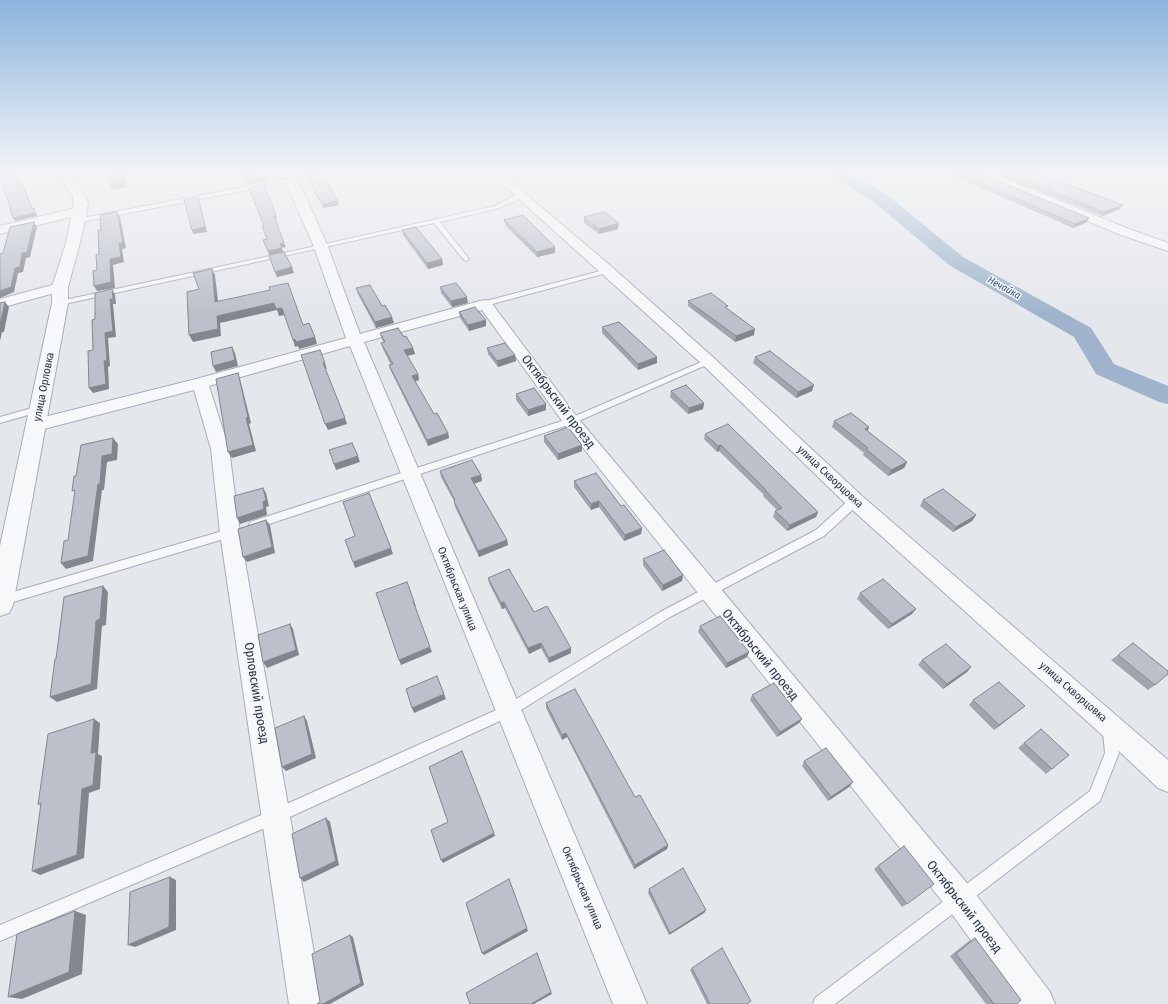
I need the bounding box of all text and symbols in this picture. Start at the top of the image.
water label: Нечайка [985,274,1023,302]
street label: улица Орловка [31,351,57,423]
street label: Октябрьский проезд [518,352,598,452]
street label: улица Скворцовка [794,443,866,511]
street label: Октябрьская улица [434,545,480,633]
street label: Октябрьский проезд [718,606,802,704]
street label: Орловский проезд [240,641,272,745]
street label: улица Скворцовка [1036,659,1110,725]
street label: Октябрьская улица [559,844,605,932]
street label: Октябрьский проезд [923,858,1005,956]

